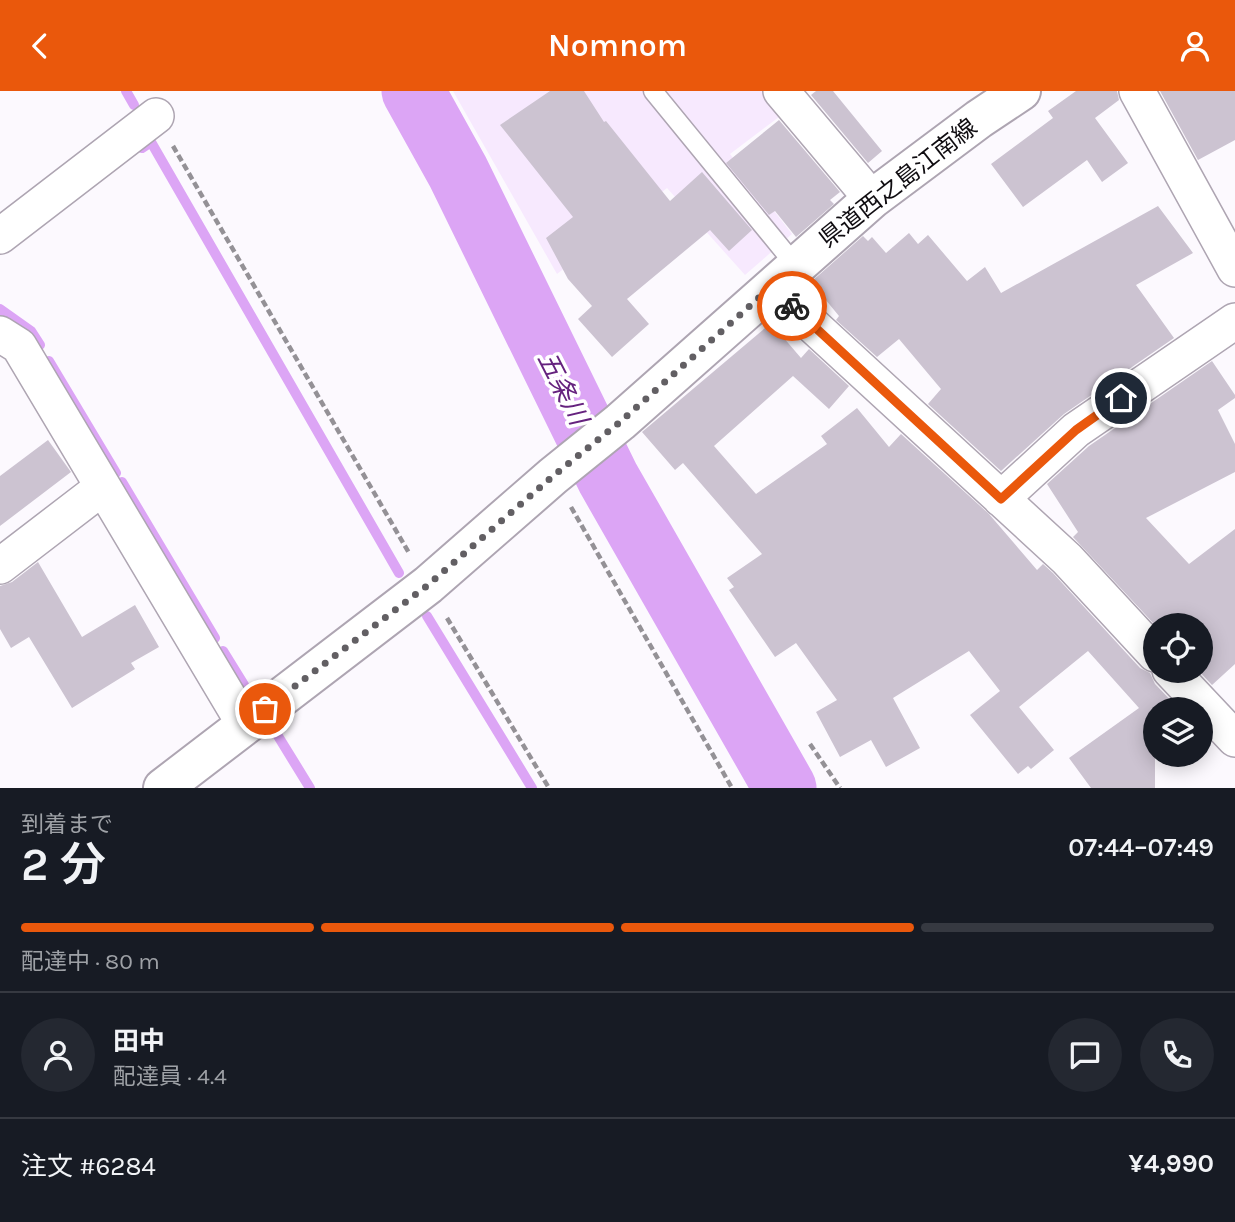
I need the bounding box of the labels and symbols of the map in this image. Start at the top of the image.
street label: 県道西之島江南線 [814,113,982,253]
courier [757,271,827,341]
water label: 五条川 [531,346,595,433]
pin [1091,368,1151,428]
pin [235,679,295,739]

